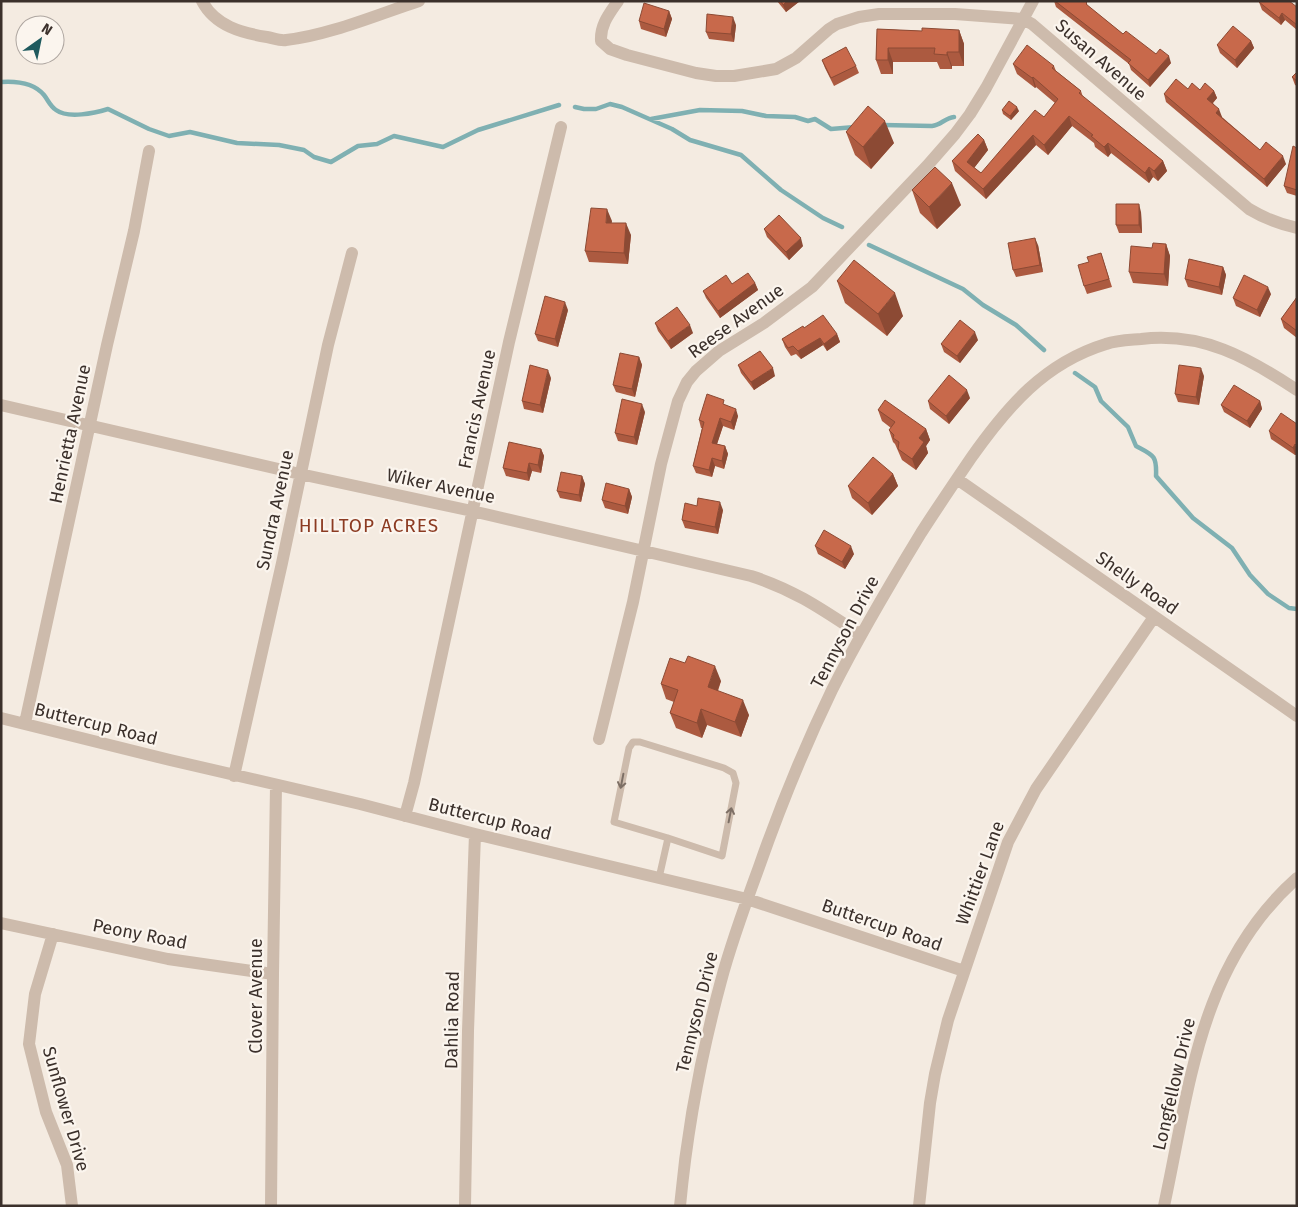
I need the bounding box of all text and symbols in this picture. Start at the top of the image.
north arrow [15,15,65,65]
street label: Susan Avenue [1051,15,1151,105]
text: N [38,20,55,39]
street label: Reese Avenue [684,279,788,363]
street label: Francis Avenue [454,347,500,471]
street label: Henrietta Avenue [45,362,95,506]
street label: Sundra Avenue [252,448,298,572]
street label: Wiker Avenue [385,464,497,508]
district label: HILLTOP ACRES [299,514,439,537]
street label: Shelly Road [1092,547,1182,619]
street label: Tennyson Drive [806,572,884,692]
street label: Buttercup Road [32,698,160,750]
one-way arrow [617,773,626,789]
street label: Buttercup Road [426,793,554,845]
one-way arrow [725,807,735,823]
street label: Whittier Lane [951,818,1009,928]
street label: Buttercup Road [819,894,945,956]
street label: Peony Road [91,914,189,954]
street label: Clover Avenue [245,938,267,1054]
street label: Tennyson Drive [671,949,723,1075]
street label: Dahlia Road [440,971,464,1069]
street label: Longfellow Drive [1148,1016,1200,1152]
street label: Sunflower Drive [38,1044,94,1174]

